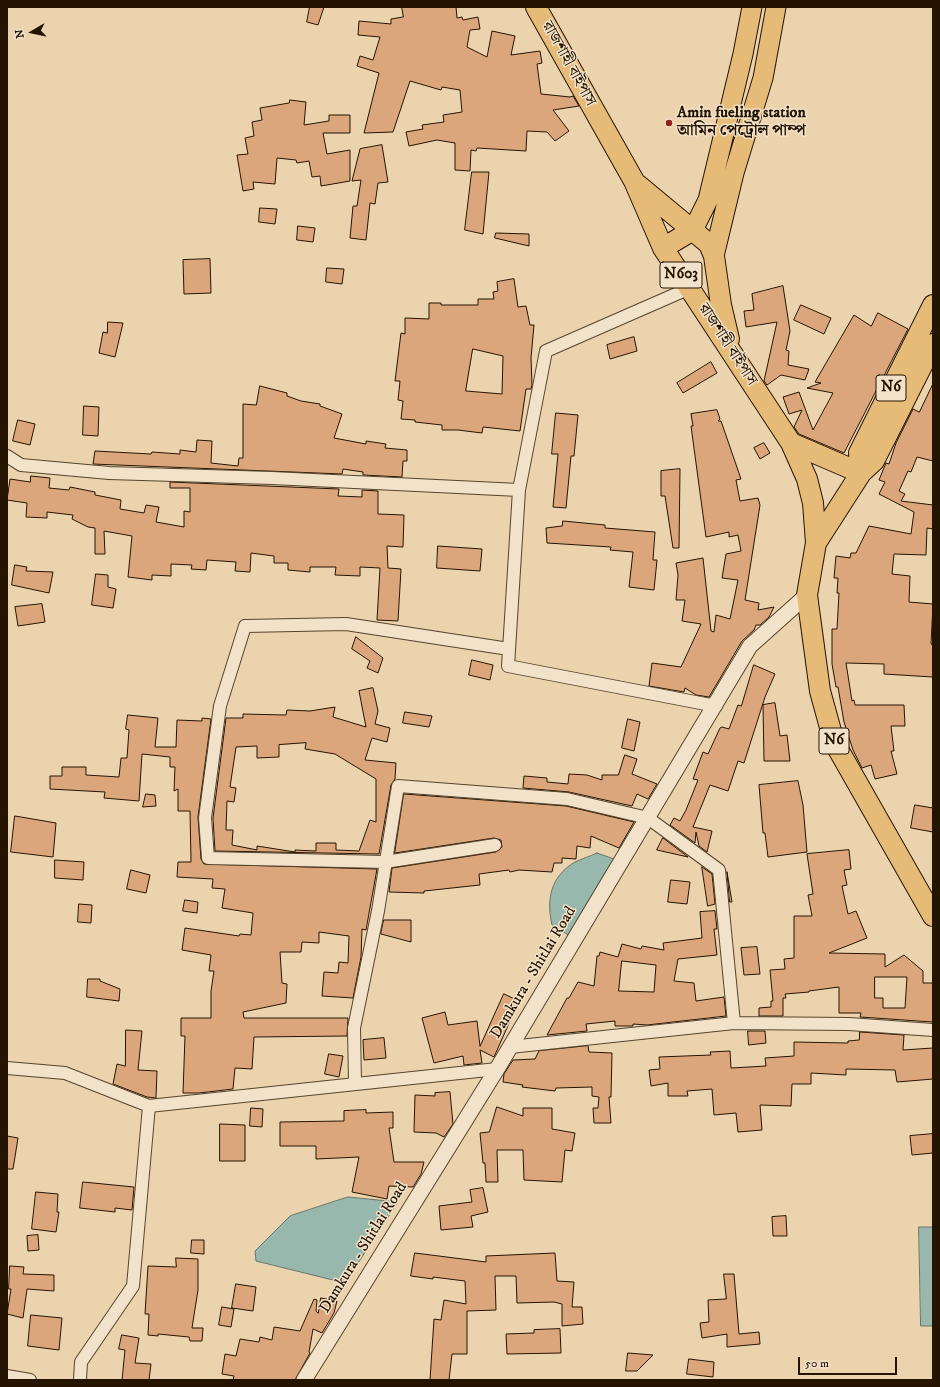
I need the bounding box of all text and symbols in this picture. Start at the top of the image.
north arrow [12,12,52,52]
street label: রাজশাহী বাইপাস [537,18,599,110]
text: N [13,28,28,39]
place label: Amin fueling station আমিন পেট্রোল পাম্প [677,104,806,142]
marker: Amin fueling station আমিন পেট্রোল পাম্প [664,118,674,128]
road number: N603 [660,262,702,288]
street label: রাজশাহী বাইপাস [693,300,761,390]
road number: N6 [876,375,906,401]
road number: N6 [819,728,849,754]
street label: Damkura - Shitlai Road [487,903,581,1043]
street label: Damkura - Shitlai Road [316,1179,412,1317]
scale bar [800,1349,899,1375]
text: 50 m [805,1356,829,1371]

